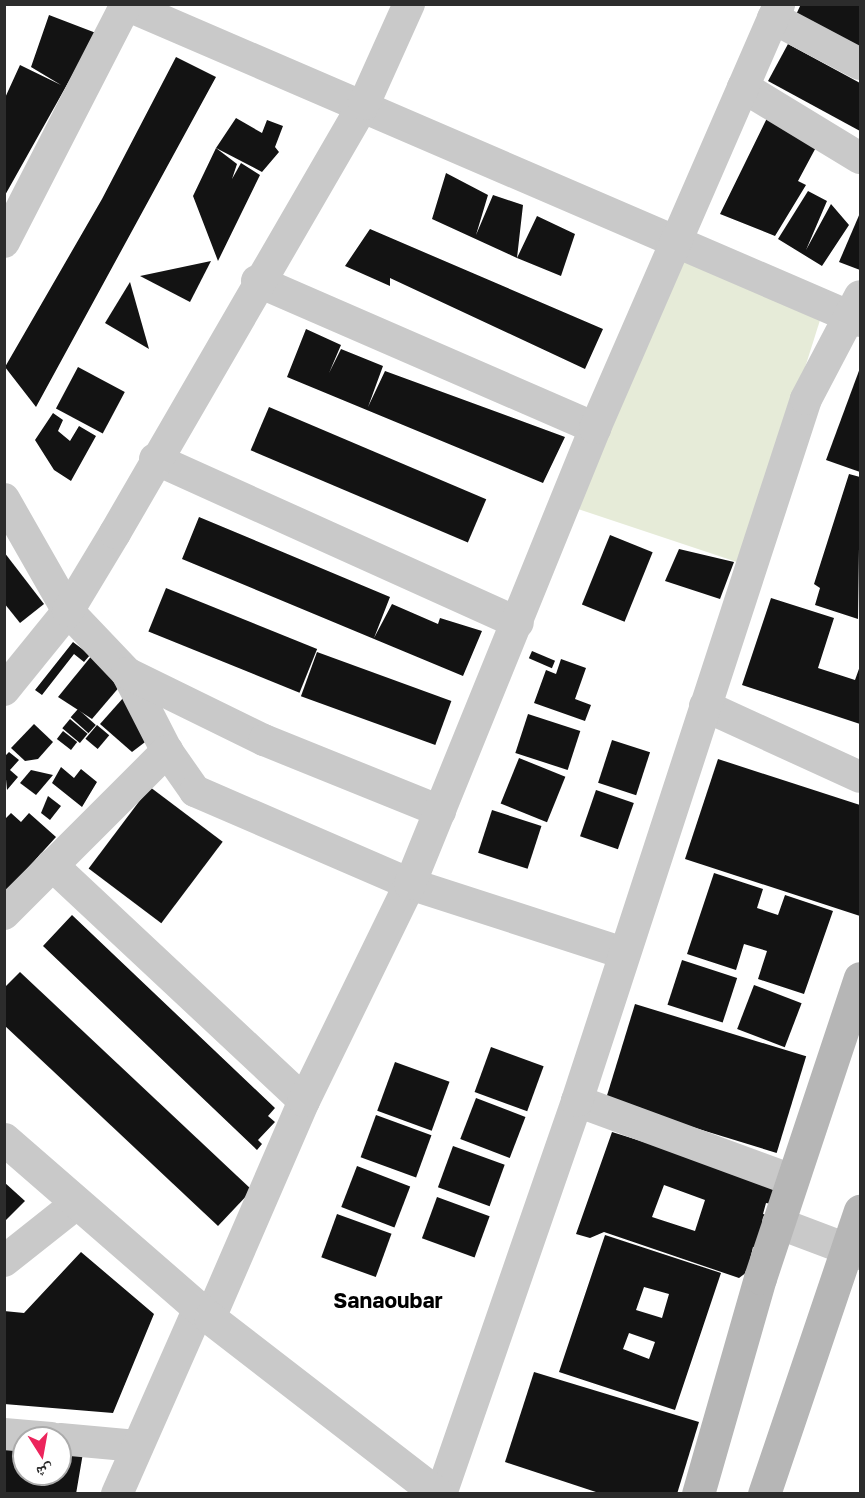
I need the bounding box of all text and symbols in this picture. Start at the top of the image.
district label: Sanaoubar [333,1287,443,1313]
north arrow [12,1426,72,1486]
text: ش [35,1460,55,1483]

